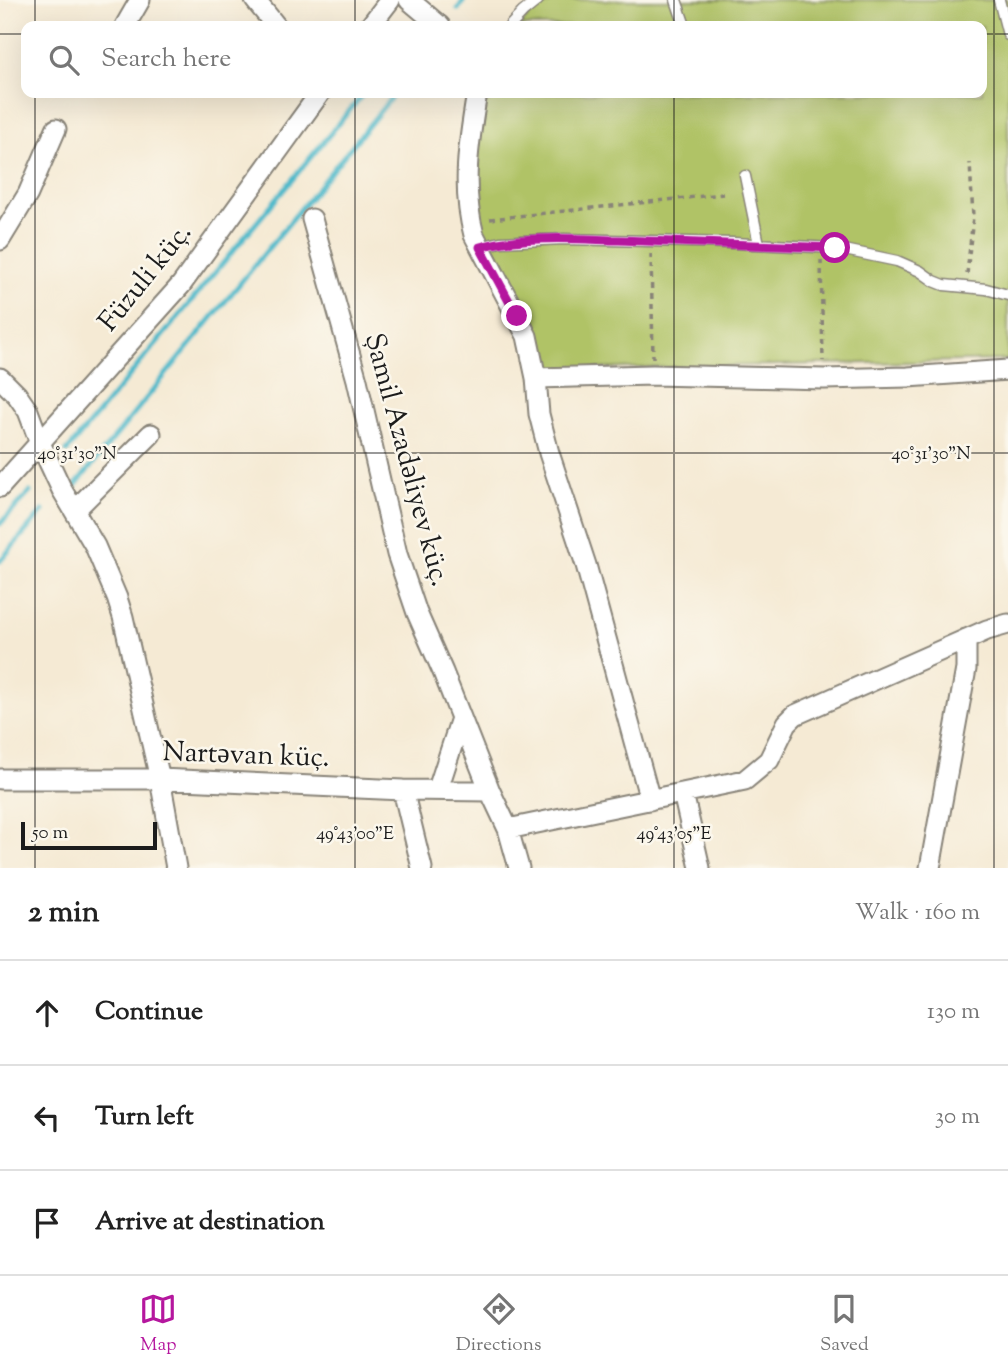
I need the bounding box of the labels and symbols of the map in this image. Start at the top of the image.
street label: Füzuli küç. [90,215,202,341]
route start [819,232,850,263]
route end [501,300,532,331]
street label: Şamil Azadəliyev küç. [353,329,459,591]
text: 40°31'30"N [37,442,117,468]
text: 40°31'30"N [891,442,971,468]
street label: Nartəvan küç. [162,733,330,779]
scale bar [21,819,158,851]
text: 49°43'00"E [316,822,394,848]
text: 49°43'05"E [637,822,712,848]

